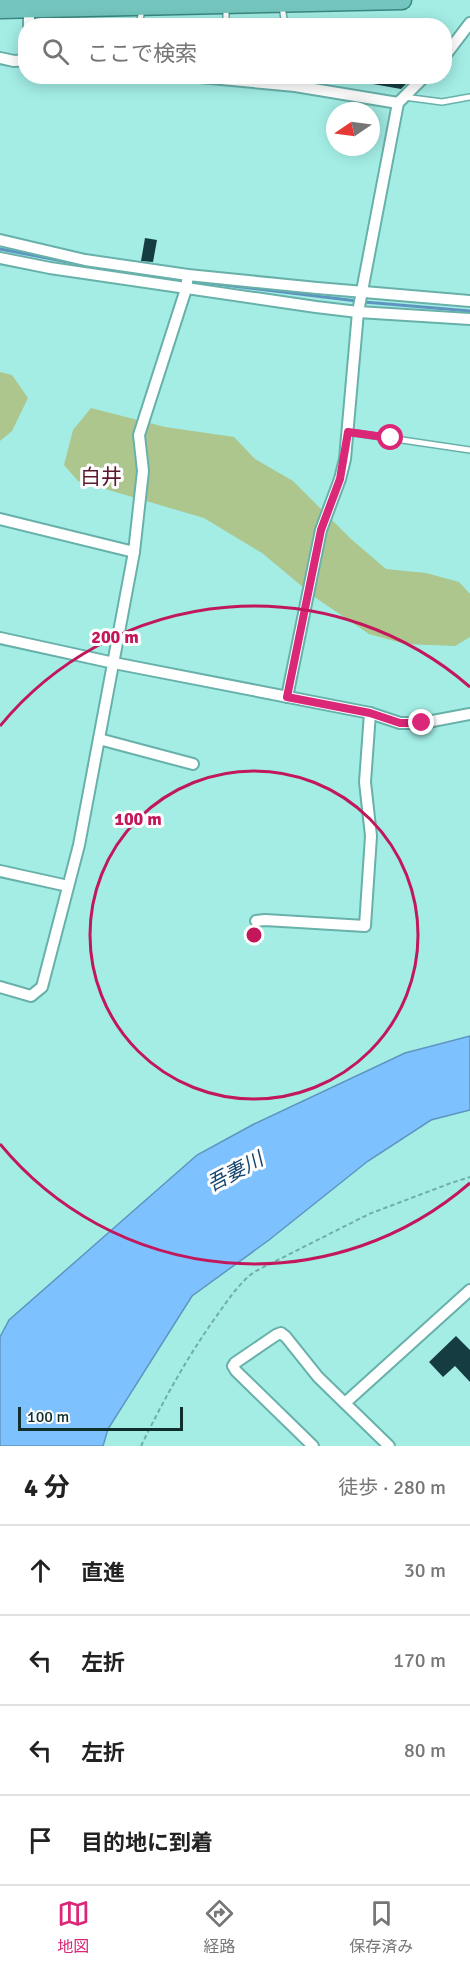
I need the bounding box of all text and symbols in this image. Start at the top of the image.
search box [18,18,452,84]
icon: search [39,35,72,68]
text: ここで検索 [87,40,197,67]
north arrow [326,102,380,156]
route start [377,424,403,450]
district label: 白井 [80,464,122,490]
text: 200 m [91,626,139,648]
route end [408,709,434,735]
text: 100 m [114,808,162,830]
centre of rings [244,925,264,945]
water label: 吾妻川 [203,1146,269,1197]
scale bar [18,1404,183,1432]
text: 100 m [27,1407,69,1427]
text: 4 分 [24,1472,70,1504]
text: 徒歩 · 280 m [338,1475,446,1500]
icon: ahead [24,1554,57,1587]
text: 30 m [404,1558,446,1583]
text: 直進 [81,1559,125,1586]
icon: left [24,1644,57,1677]
text: 170 m [393,1648,446,1673]
text: 左折 [81,1649,125,1676]
icon: left [24,1734,57,1767]
text: 80 m [404,1738,446,1763]
text: 左折 [81,1739,125,1766]
icon: arrive [24,1824,57,1857]
text: 目的地に到着 [81,1829,213,1856]
tab: 地図 [57,1897,90,1957]
tab: 経路 [203,1897,236,1957]
tab: 保存済み [349,1897,413,1957]

